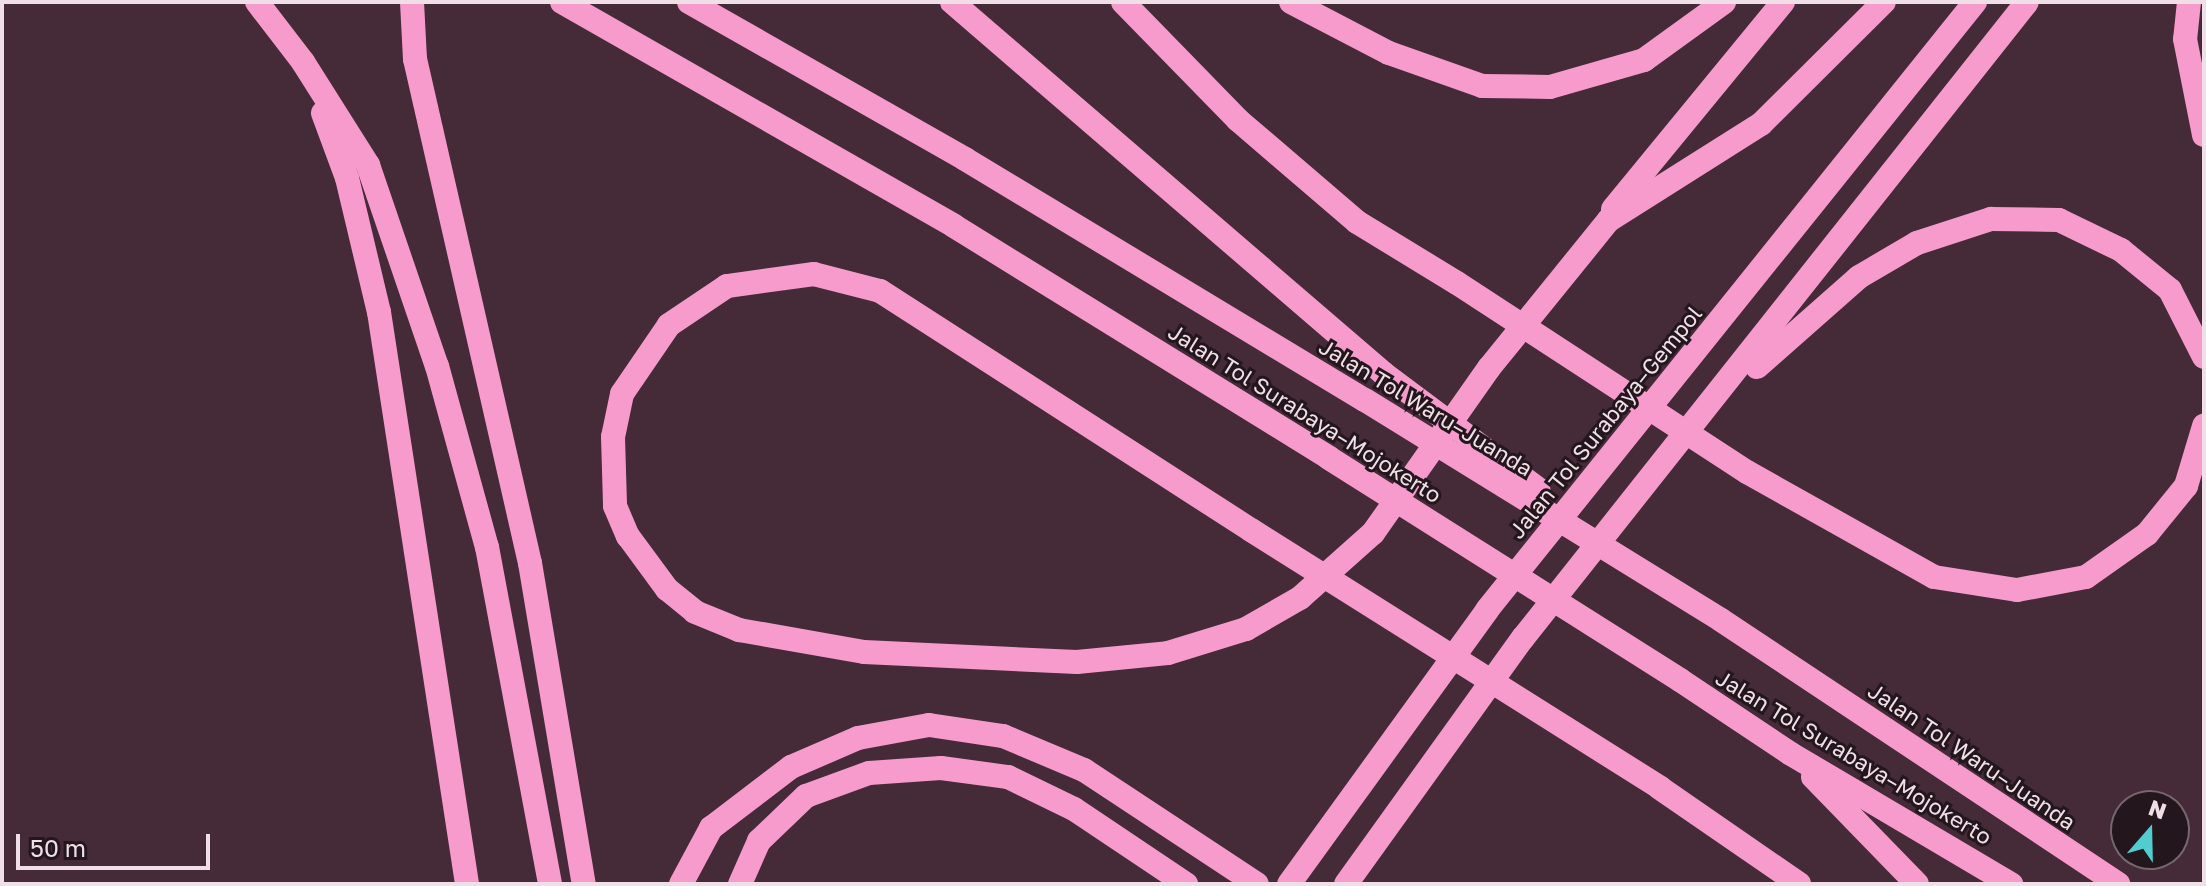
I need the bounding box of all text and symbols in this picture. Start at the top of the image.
street label: Jalan Tol Surabaya–Gempol [1503,300,1707,544]
street label: Jalan Tol Surabaya–Mojokerto [1164,318,1446,508]
street label: Jalan Tol Waru–Juanda [1315,333,1537,481]
street label: Jalan Tol Surabaya–Mojokerto [1711,664,1997,850]
street label: Jalan Tol Waru–Juanda [1863,677,2081,835]
north arrow [2110,790,2190,870]
text: N [2145,793,2170,824]
scale bar [20,818,214,868]
text: 50 m [30,833,86,862]

